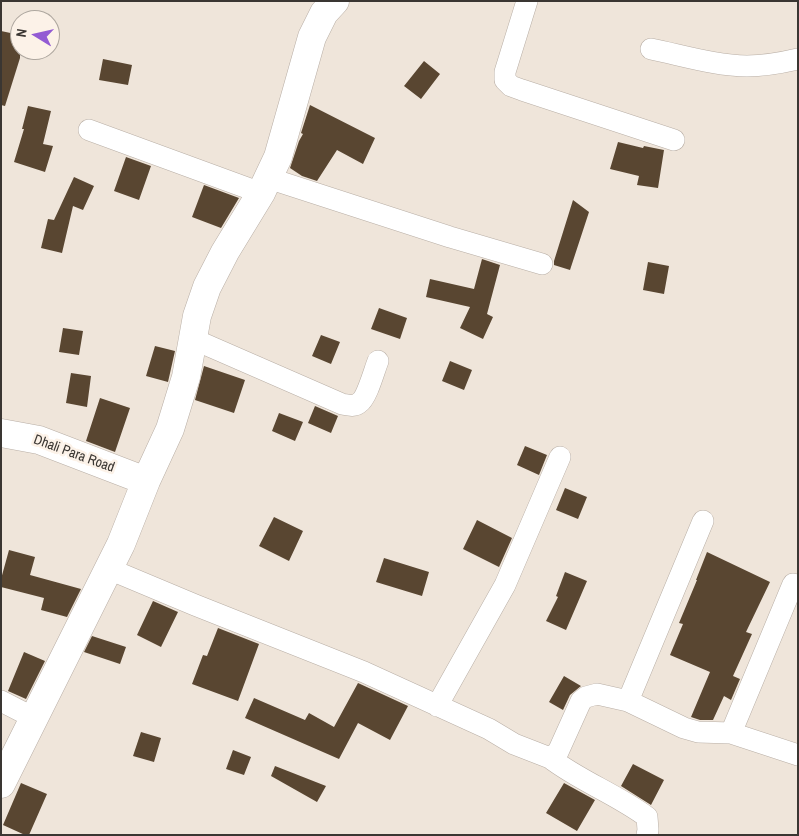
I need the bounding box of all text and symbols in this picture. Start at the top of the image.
north arrow [10,10,60,60]
text: N [12,27,31,38]
street label: Dhali Para Road [31,432,117,476]

